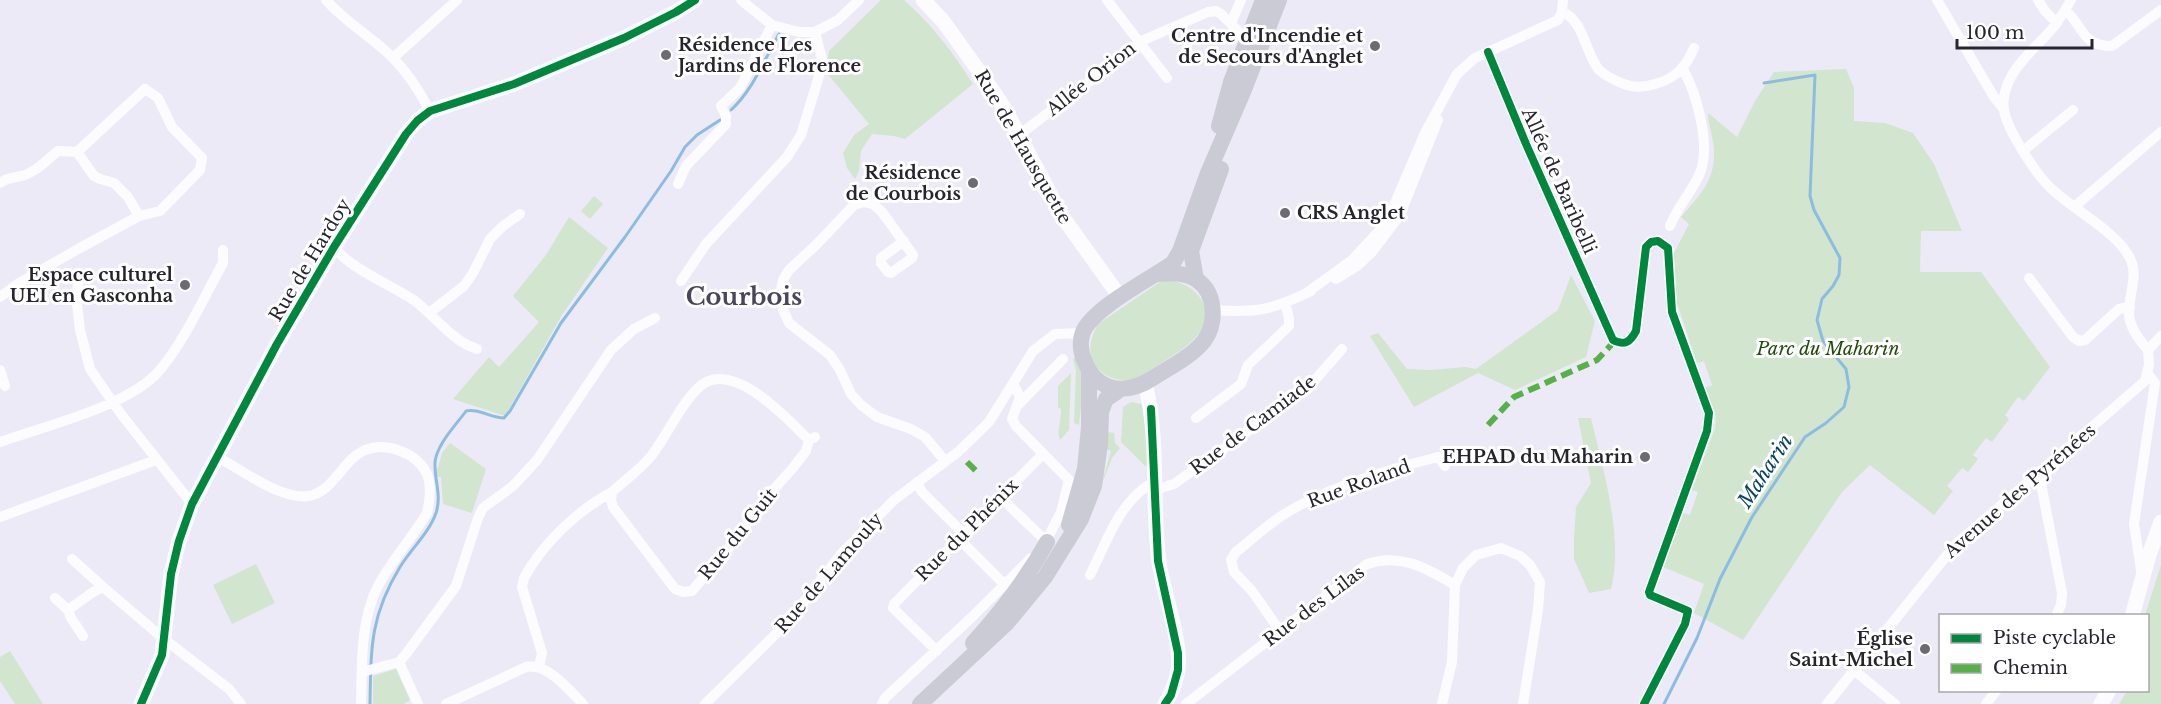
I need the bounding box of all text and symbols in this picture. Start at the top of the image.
scale bar [1957,12,2092,50]
text: 100 m [1966,22,2024,44]
place label: Centre d'Incendie et de Secours d'Anglet [1171,25,1363,68]
place label: Résidence Les Jardins de Florence [674,34,861,77]
street label: Allée Orion [1041,37,1140,121]
marker: Centre d'Incendie et de Secours d'Anglet [1368,39,1382,53]
marker: Résidence Les Jardins de Florence [659,48,673,62]
street label: Rue de Hausquette [970,66,1076,228]
street label: Allée de Baribelli [1517,104,1601,257]
place label: Résidence de Courbois [846,162,961,205]
marker: Résidence de Courbois [966,176,980,190]
street label: Rue de Hardoy [265,194,356,325]
place label: CRS Anglet [1297,202,1405,224]
marker: CRS Anglet [1278,206,1292,220]
place label: Espace culturel UEI en Gasconha [10,264,174,307]
marker: Espace culturel UEI en Gasconha [178,278,192,292]
district label: Courbois [686,282,802,311]
park label: Parc du Maharin [1756,338,1899,360]
street label: Rue de Camiade [1186,371,1320,479]
street label: Avenue des Pyrénées [1939,419,2100,563]
water label: Maharin [1732,430,1798,513]
place label: EHPAD du Maharin [1442,446,1633,468]
marker: EHPAD du Maharin [1638,450,1652,464]
street label: Rue Roland [1305,455,1413,513]
street label: Rue du Phénix [911,474,1023,586]
street label: Rue du Guit [694,483,782,584]
street label: Rue de Lamouly [771,508,888,638]
street label: Rue des Lilas [1259,561,1369,651]
legend [1939,614,2149,692]
place label: Église Saint-Michel [1789,627,1914,671]
text: Piste cyclable [1993,627,2116,649]
marker: Église Saint-Michel [1918,642,1932,656]
text: Chemin [1993,657,2068,679]

